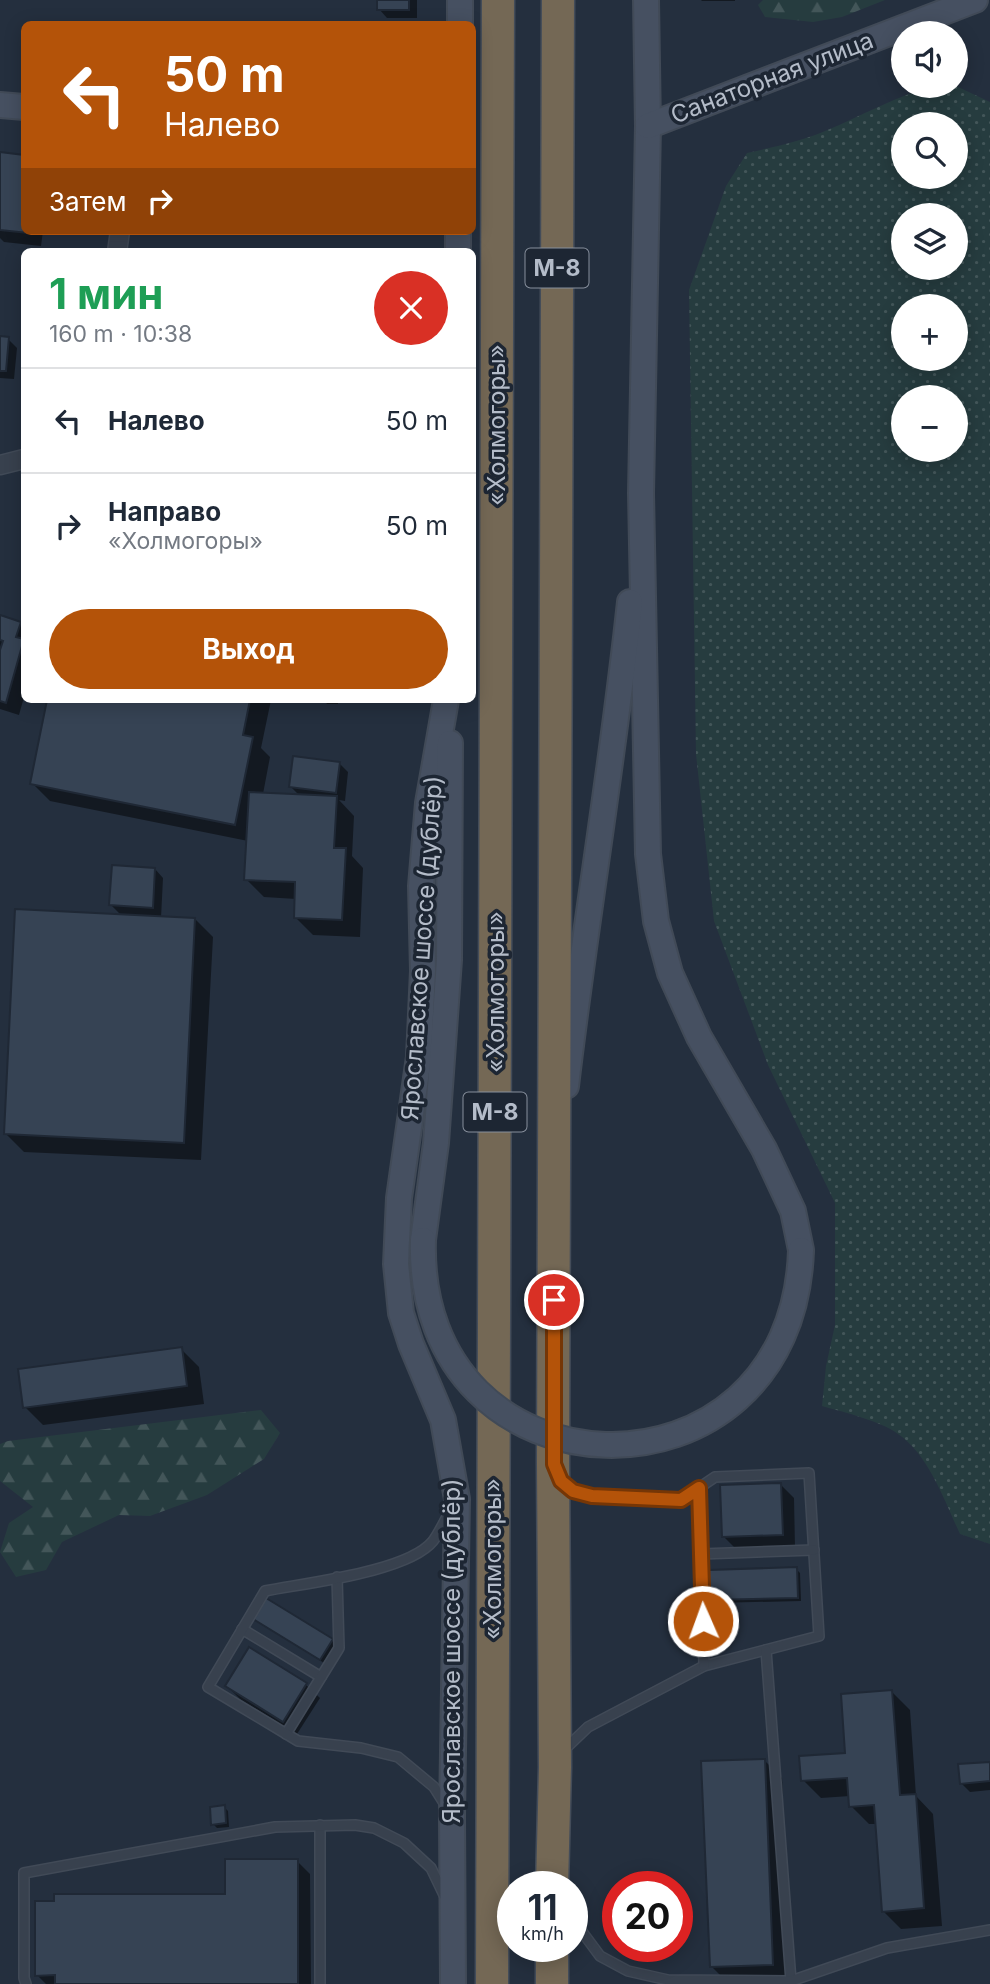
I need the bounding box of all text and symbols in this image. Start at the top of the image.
map controls [891,21,968,462]
button: sound [891,21,968,98]
street label: Санаторная улица [667,26,877,129]
text: 50 m [164,45,285,104]
icon: left [49,49,140,140]
text: Налево [164,105,280,144]
button: search [891,112,968,189]
icon: right [141,182,179,220]
text: Затем [49,186,127,217]
button: layers [891,203,968,280]
road number: М-8 [526,248,588,288]
text: 1 мин [49,268,163,319]
button: close [374,271,448,345]
button: + [891,294,968,371]
text: 160 m · 10:38 [49,320,192,348]
street label: «Холмогоры» [482,344,511,506]
button: − [891,385,968,462]
icon: left [49,402,87,440]
text: Налево [108,405,205,436]
text: 50 m [386,405,448,436]
text: Направо [108,496,221,527]
icon: right [49,507,87,545]
text: 50 m [386,510,448,541]
text: «Холмогоры» [108,527,263,555]
button: Выход [49,609,448,689]
street label: Ярославское шоссе (дублёр) [395,775,448,1121]
street label: «Холмогоры» [481,911,510,1073]
road number: М-8 [463,1092,526,1132]
pin [524,1270,584,1330]
icon: arrive [535,1281,573,1319]
street label: Ярославское шоссе (дублёр) [437,1478,466,1824]
street label: «Холмогоры» [478,1478,507,1640]
position arrow [666,1584,740,1658]
speed limit sign: 20 [602,1871,693,1962]
text: 11 [527,1886,558,1928]
text: km/h [521,1923,564,1944]

